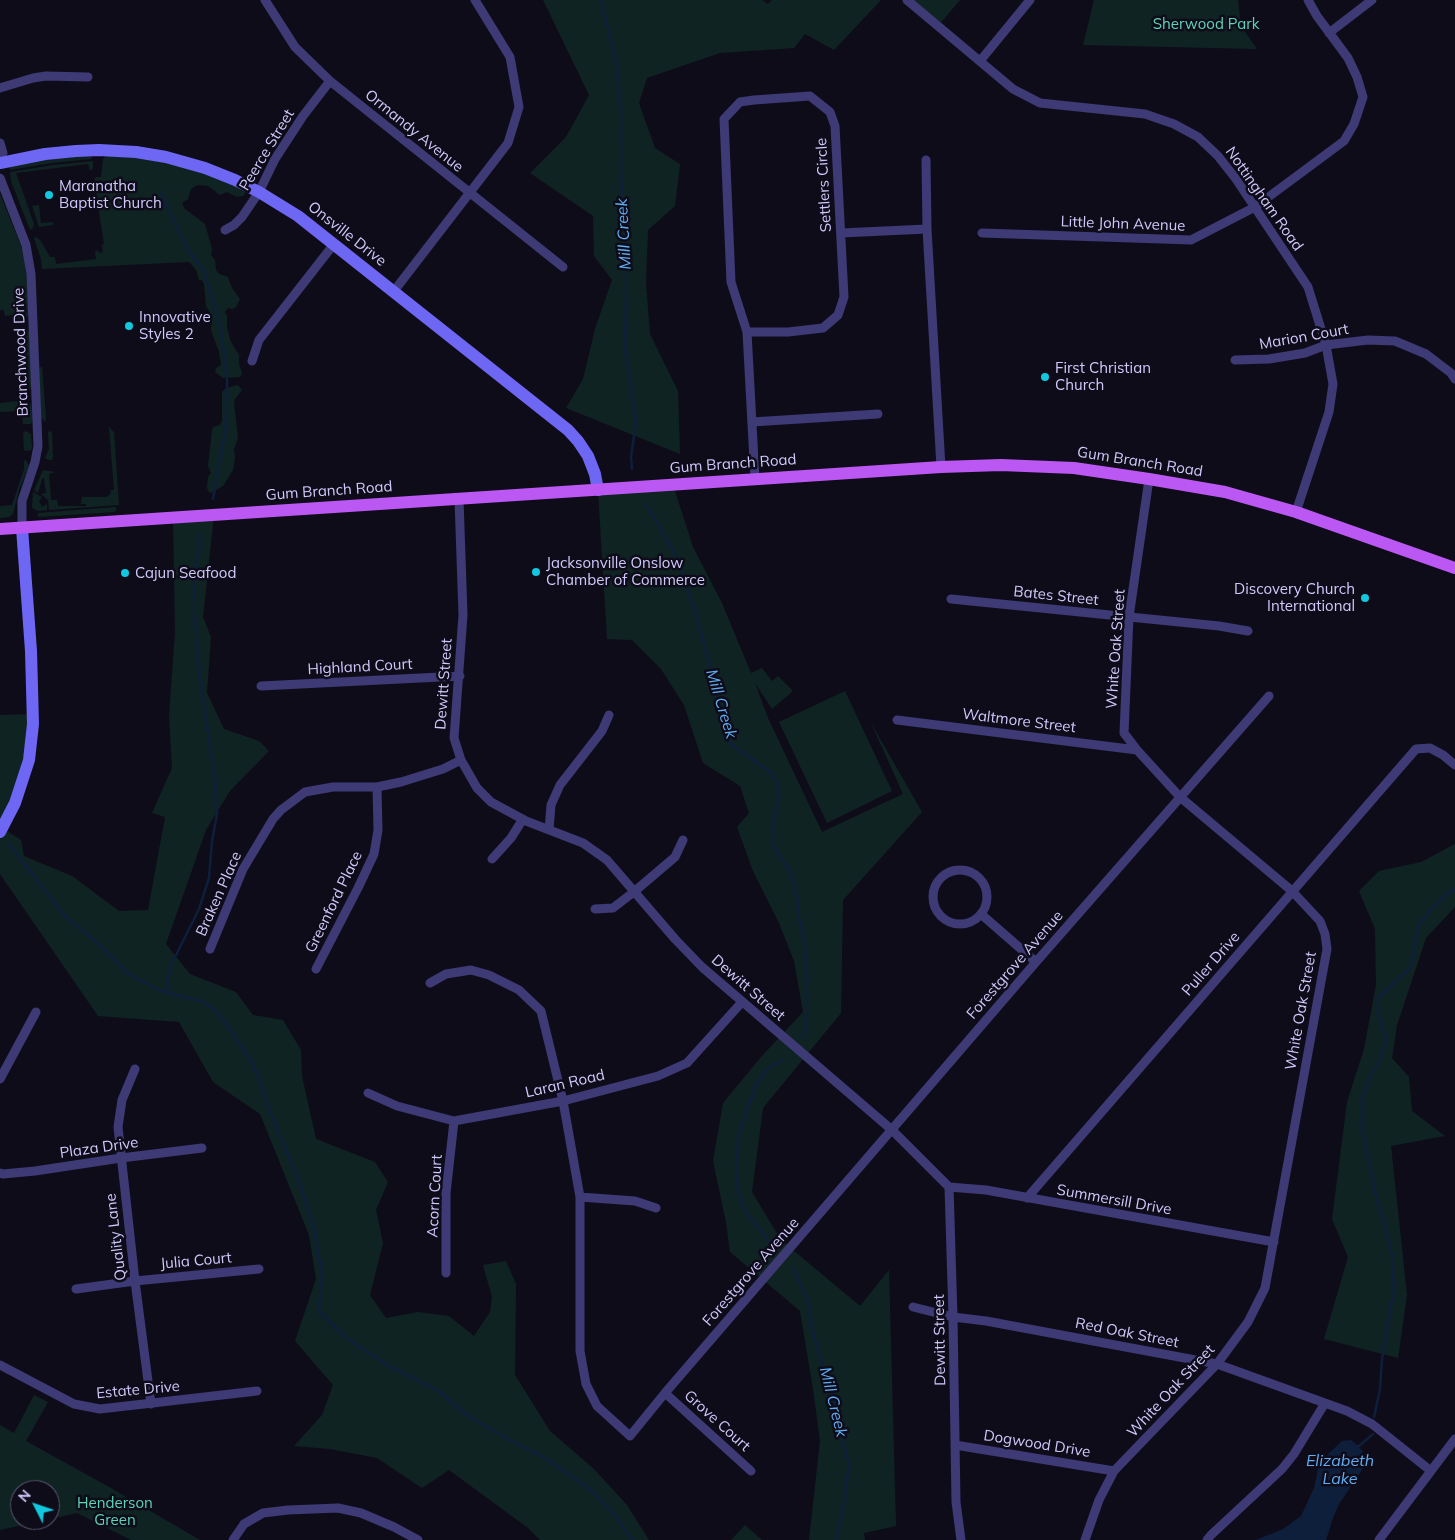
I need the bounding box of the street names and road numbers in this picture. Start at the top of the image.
street label: Ormandy Avenue [361,86,467,176]
street label: Peerce Street [236,106,298,194]
street label: Settlers Circle [813,137,835,233]
street label: Nottingham Road [1221,143,1307,255]
street label: Onsville Drive [304,198,390,270]
street label: Little John Avenue [1060,213,1186,235]
street label: Branchwood Drive [10,287,32,417]
street label: Marion Court [1258,320,1350,354]
street label: Gum Branch Road [1076,443,1204,481]
street label: Gum Branch Road [669,451,797,477]
street label: Gum Branch Road [265,478,393,504]
street label: Bates Street [1013,583,1099,609]
street label: White Oak Street [1103,589,1129,709]
street label: Dewitt Street [432,638,456,730]
street label: Highland Court [307,655,413,679]
street label: Waltmore Street [961,705,1077,737]
street label: Greenford Place [302,848,366,956]
street label: Braken Place [192,849,246,939]
street label: Forestgrove Avenue [963,907,1067,1023]
street label: Puller Drive [1178,928,1244,1000]
street label: White Oak Street [1282,950,1320,1072]
street label: Dewitt Street [708,951,788,1025]
street label: Laran Road [524,1066,606,1102]
street label: Plaza Drive [59,1134,139,1162]
street label: Acorn Court [424,1154,446,1238]
street label: Summersill Drive [1055,1181,1173,1219]
street label: Quality Lane [102,1192,130,1282]
street label: Forestgrove Avenue [699,1214,803,1330]
street label: Julia Court [160,1249,232,1273]
street label: Dewitt Street [930,1294,950,1386]
street label: Red Oak Street [1074,1314,1180,1352]
street label: White Oak Street [1124,1341,1218,1441]
street label: Estate Drive [95,1377,181,1403]
street label: Grove Court [680,1387,754,1455]
street label: Dogwood Drive [982,1427,1092,1461]

